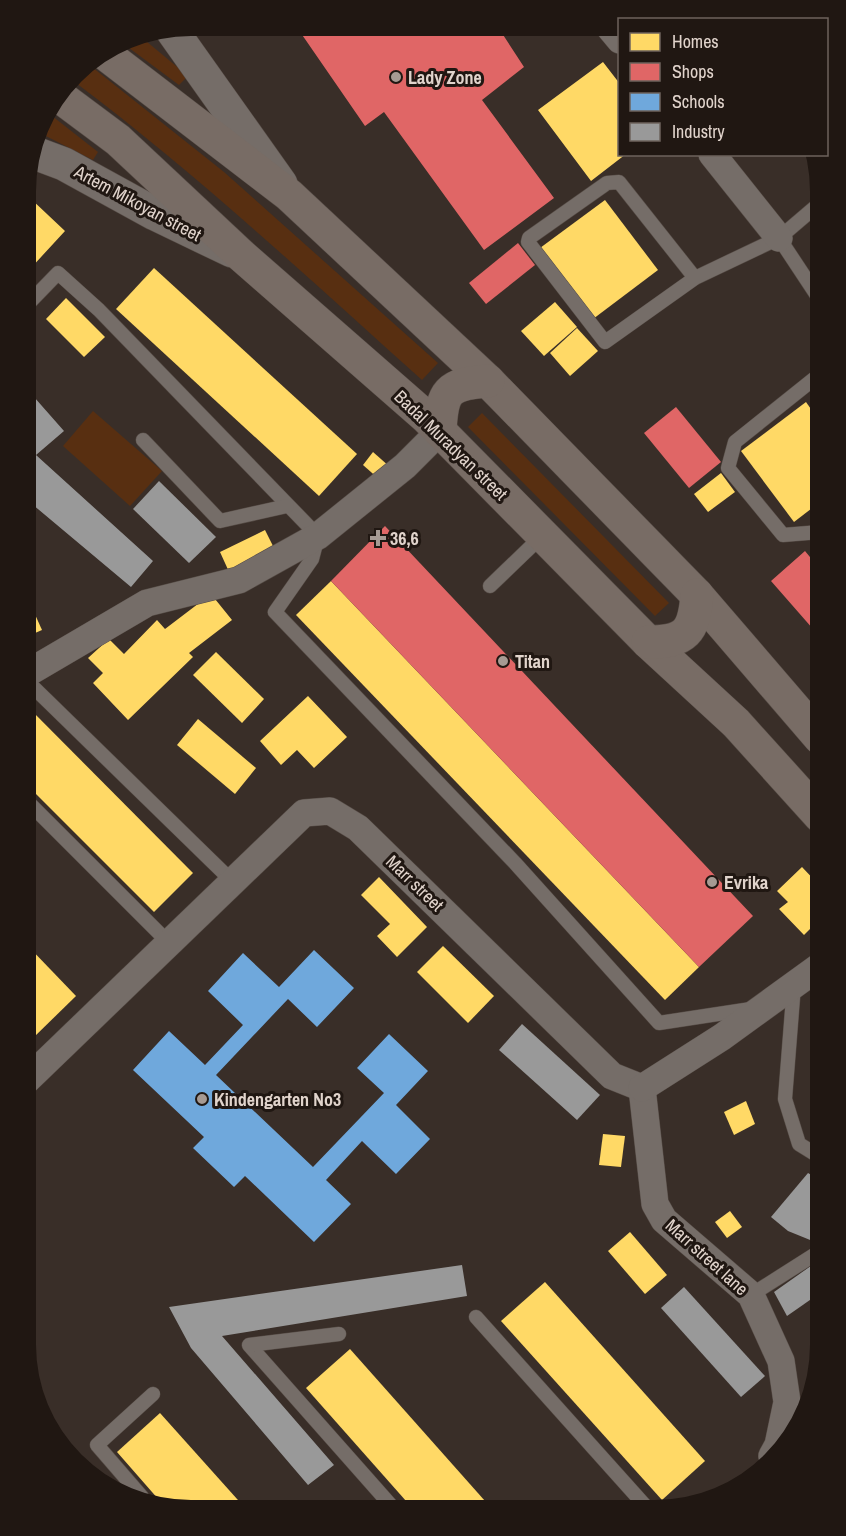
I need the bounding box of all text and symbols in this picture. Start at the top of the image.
legend [618,18,828,156]
text: Homes [672,29,719,54]
text: Shops [672,59,714,84]
place label: Lady Zone [408,65,482,90]
marker: Lady Zone [389,70,403,84]
text: Schools [672,89,725,114]
text: Industry [672,119,725,144]
street label: Artem Mikoyan street [69,159,206,247]
street label: Badal Muradyan street [389,384,513,506]
place label: 36,6 [390,526,419,551]
marker: 36,6 [371,531,385,545]
place label: Titan [515,649,550,674]
marker: Titan [496,654,510,668]
street label: Marr street [381,849,449,917]
place label: Evrika [724,870,769,895]
marker: Evrika [705,875,719,889]
place label: Kindengarten No3 [214,1087,341,1112]
marker: Kindengarten No3 [195,1092,209,1106]
street label: Marr street lane [660,1213,754,1301]

